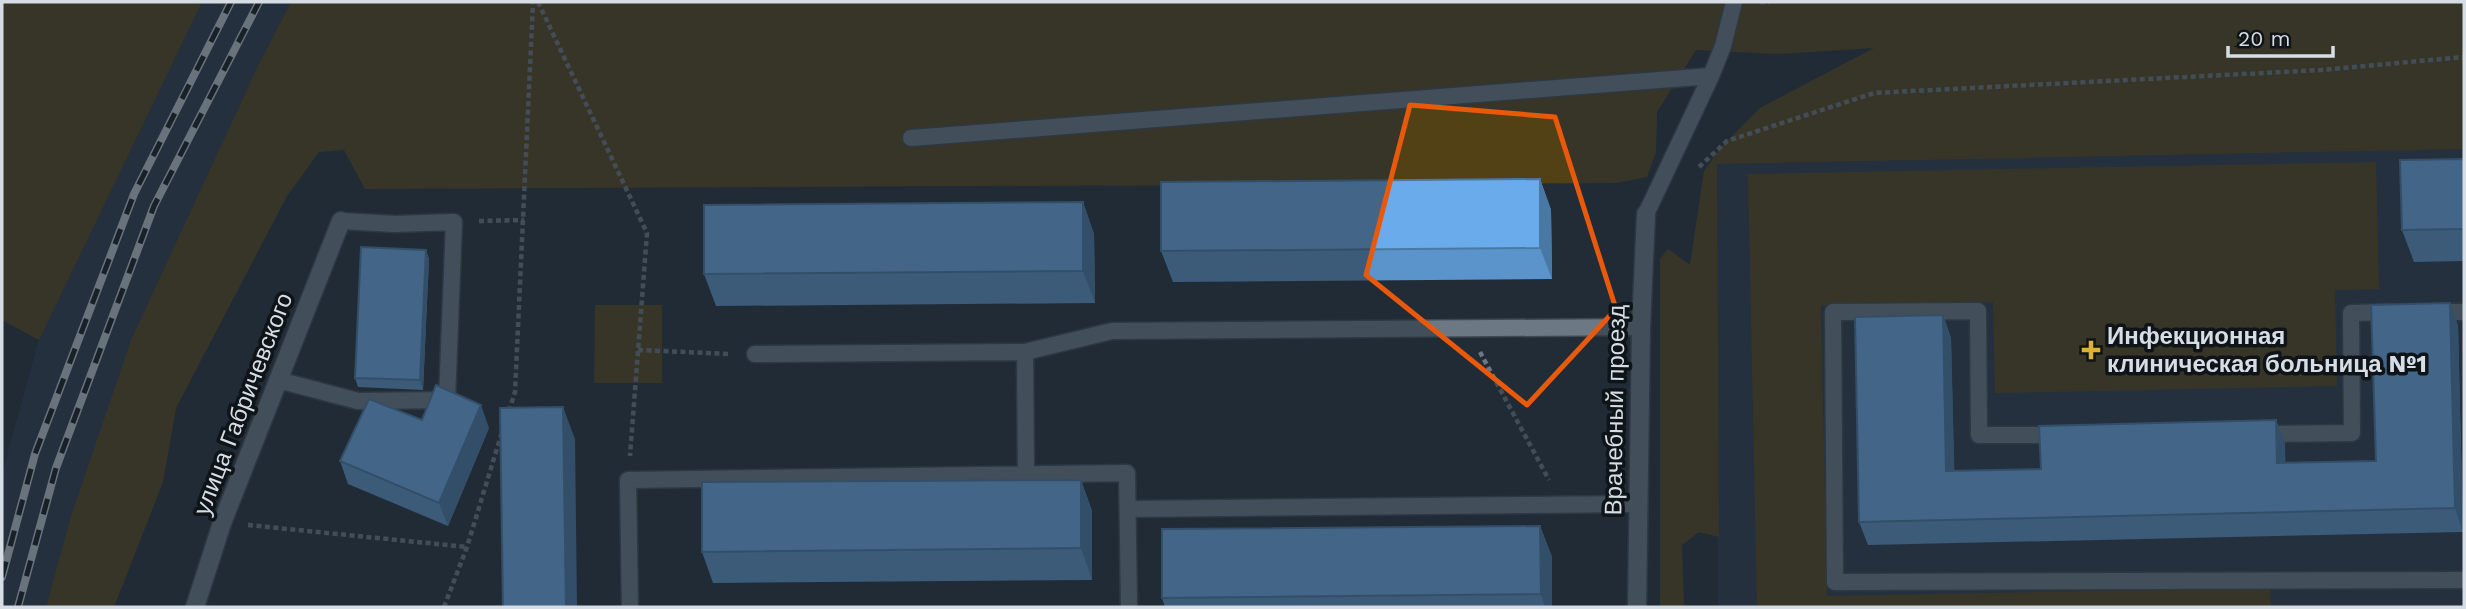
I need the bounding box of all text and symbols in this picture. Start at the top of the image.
scale bar [2228,14,2333,58]
text: 20 m [2238,26,2290,51]
street label: улица Габричевского [188,289,298,519]
street label: Врачебный проезд [1599,304,1631,516]
place label: Инфекционная клиническая больница №1 [2107,322,2427,378]
marker: Инфекционная клиническая больница №1 [2081,340,2101,360]

